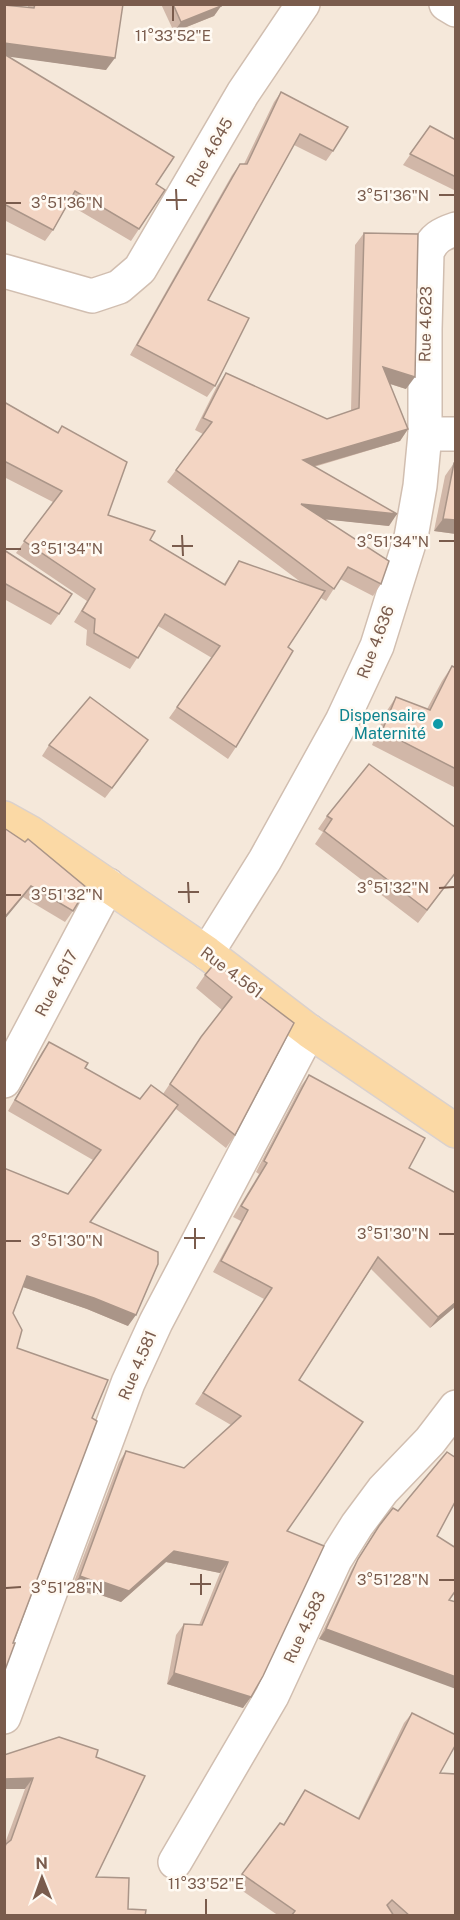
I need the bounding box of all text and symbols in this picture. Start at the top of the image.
text: 11°33'52"E [135,27,211,44]
street label: Rue 4.645 [182,114,237,190]
text: 3°51'36"N [357,187,429,204]
text: 3°51'36"N [31,194,103,211]
street label: Rue 4.623 [415,286,436,362]
text: 3°51'34"N [357,533,429,550]
text: 3°51'34"N [31,540,103,557]
street label: Rue 4.636 [353,603,398,681]
place label: Dispensaire Maternité [339,706,426,743]
marker: Dispensaire Maternité [431,717,445,731]
text: 3°51'32"N [357,879,429,896]
text: 3°51'32"N [31,886,103,903]
street label: Rue 4.561 [197,943,267,1002]
street label: Rue 4.617 [31,947,82,1020]
text: 3°51'30"N [357,1225,429,1242]
text: 3°51'30"N [31,1232,103,1249]
street label: Rue 4.581 [114,1328,161,1403]
text: 3°51'28"N [357,1571,429,1588]
text: 3°51'28"N [31,1579,103,1596]
street label: Rue 4.583 [280,1588,329,1666]
north arrow [12,1848,72,1908]
text: N [35,1854,48,1873]
text: 11°33'52"E [168,1875,244,1892]

